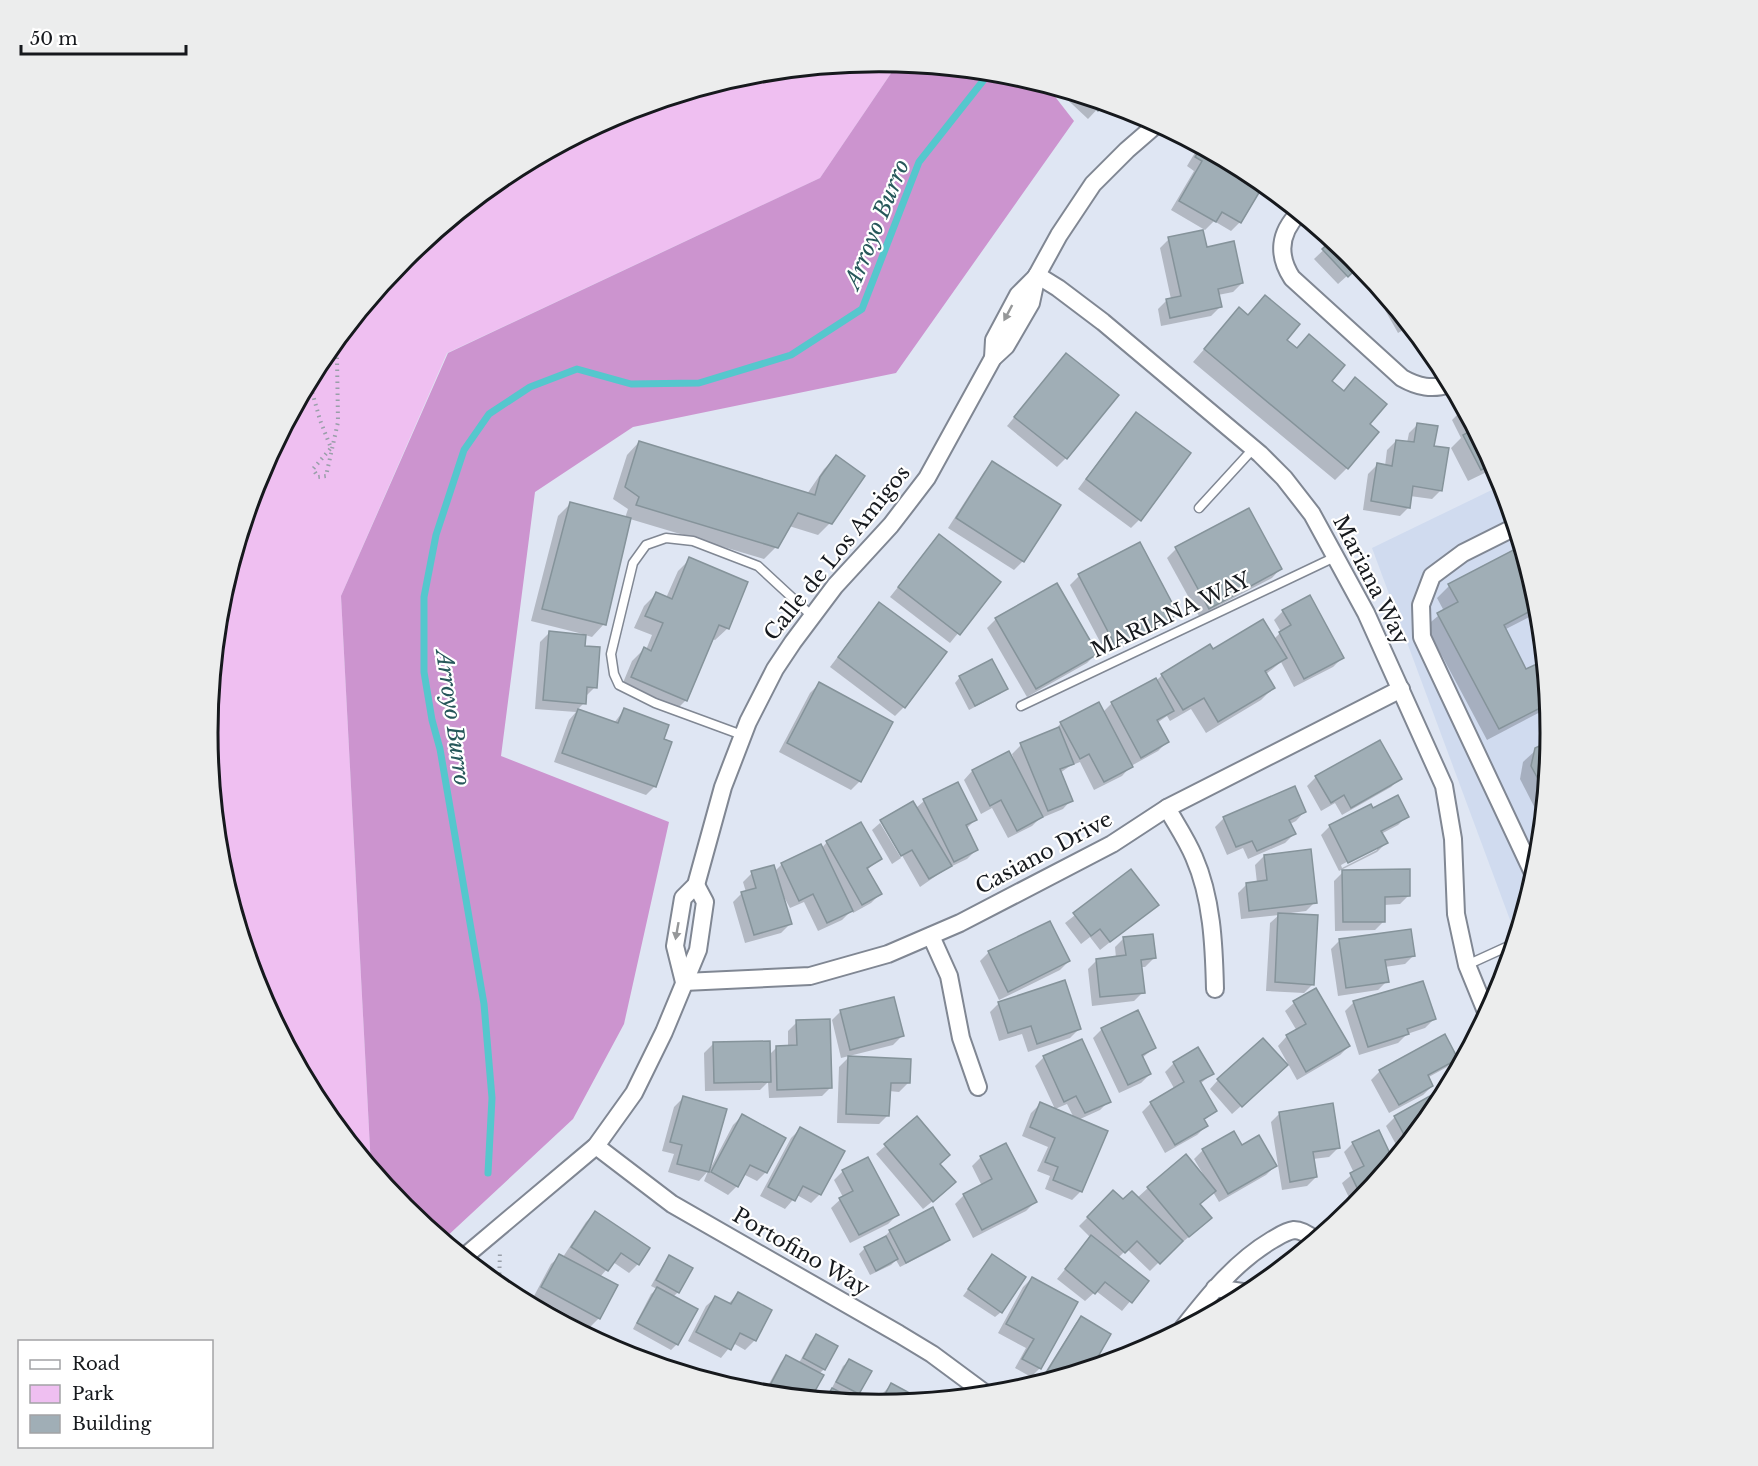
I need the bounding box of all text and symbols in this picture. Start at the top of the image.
scale bar [21,18,186,56]
text: 50 m [30,28,78,50]
water label: Arroyo Burro [838,156,915,295]
one-way arrow [1003,305,1013,322]
street label: Calle de Los Amigos [758,460,916,646]
street label: Mariana Way [1327,511,1415,650]
street label: MARIANA WAY [1087,566,1255,663]
water label: Arroyo Burro [430,645,476,788]
street label: Casiano Drive [971,806,1117,900]
one-way arrow [672,922,681,941]
street label: Portofino Way [728,1202,875,1302]
legend [18,1340,213,1448]
text: Road [72,1353,120,1375]
text: Park [72,1383,114,1405]
text: Building [72,1413,151,1435]

